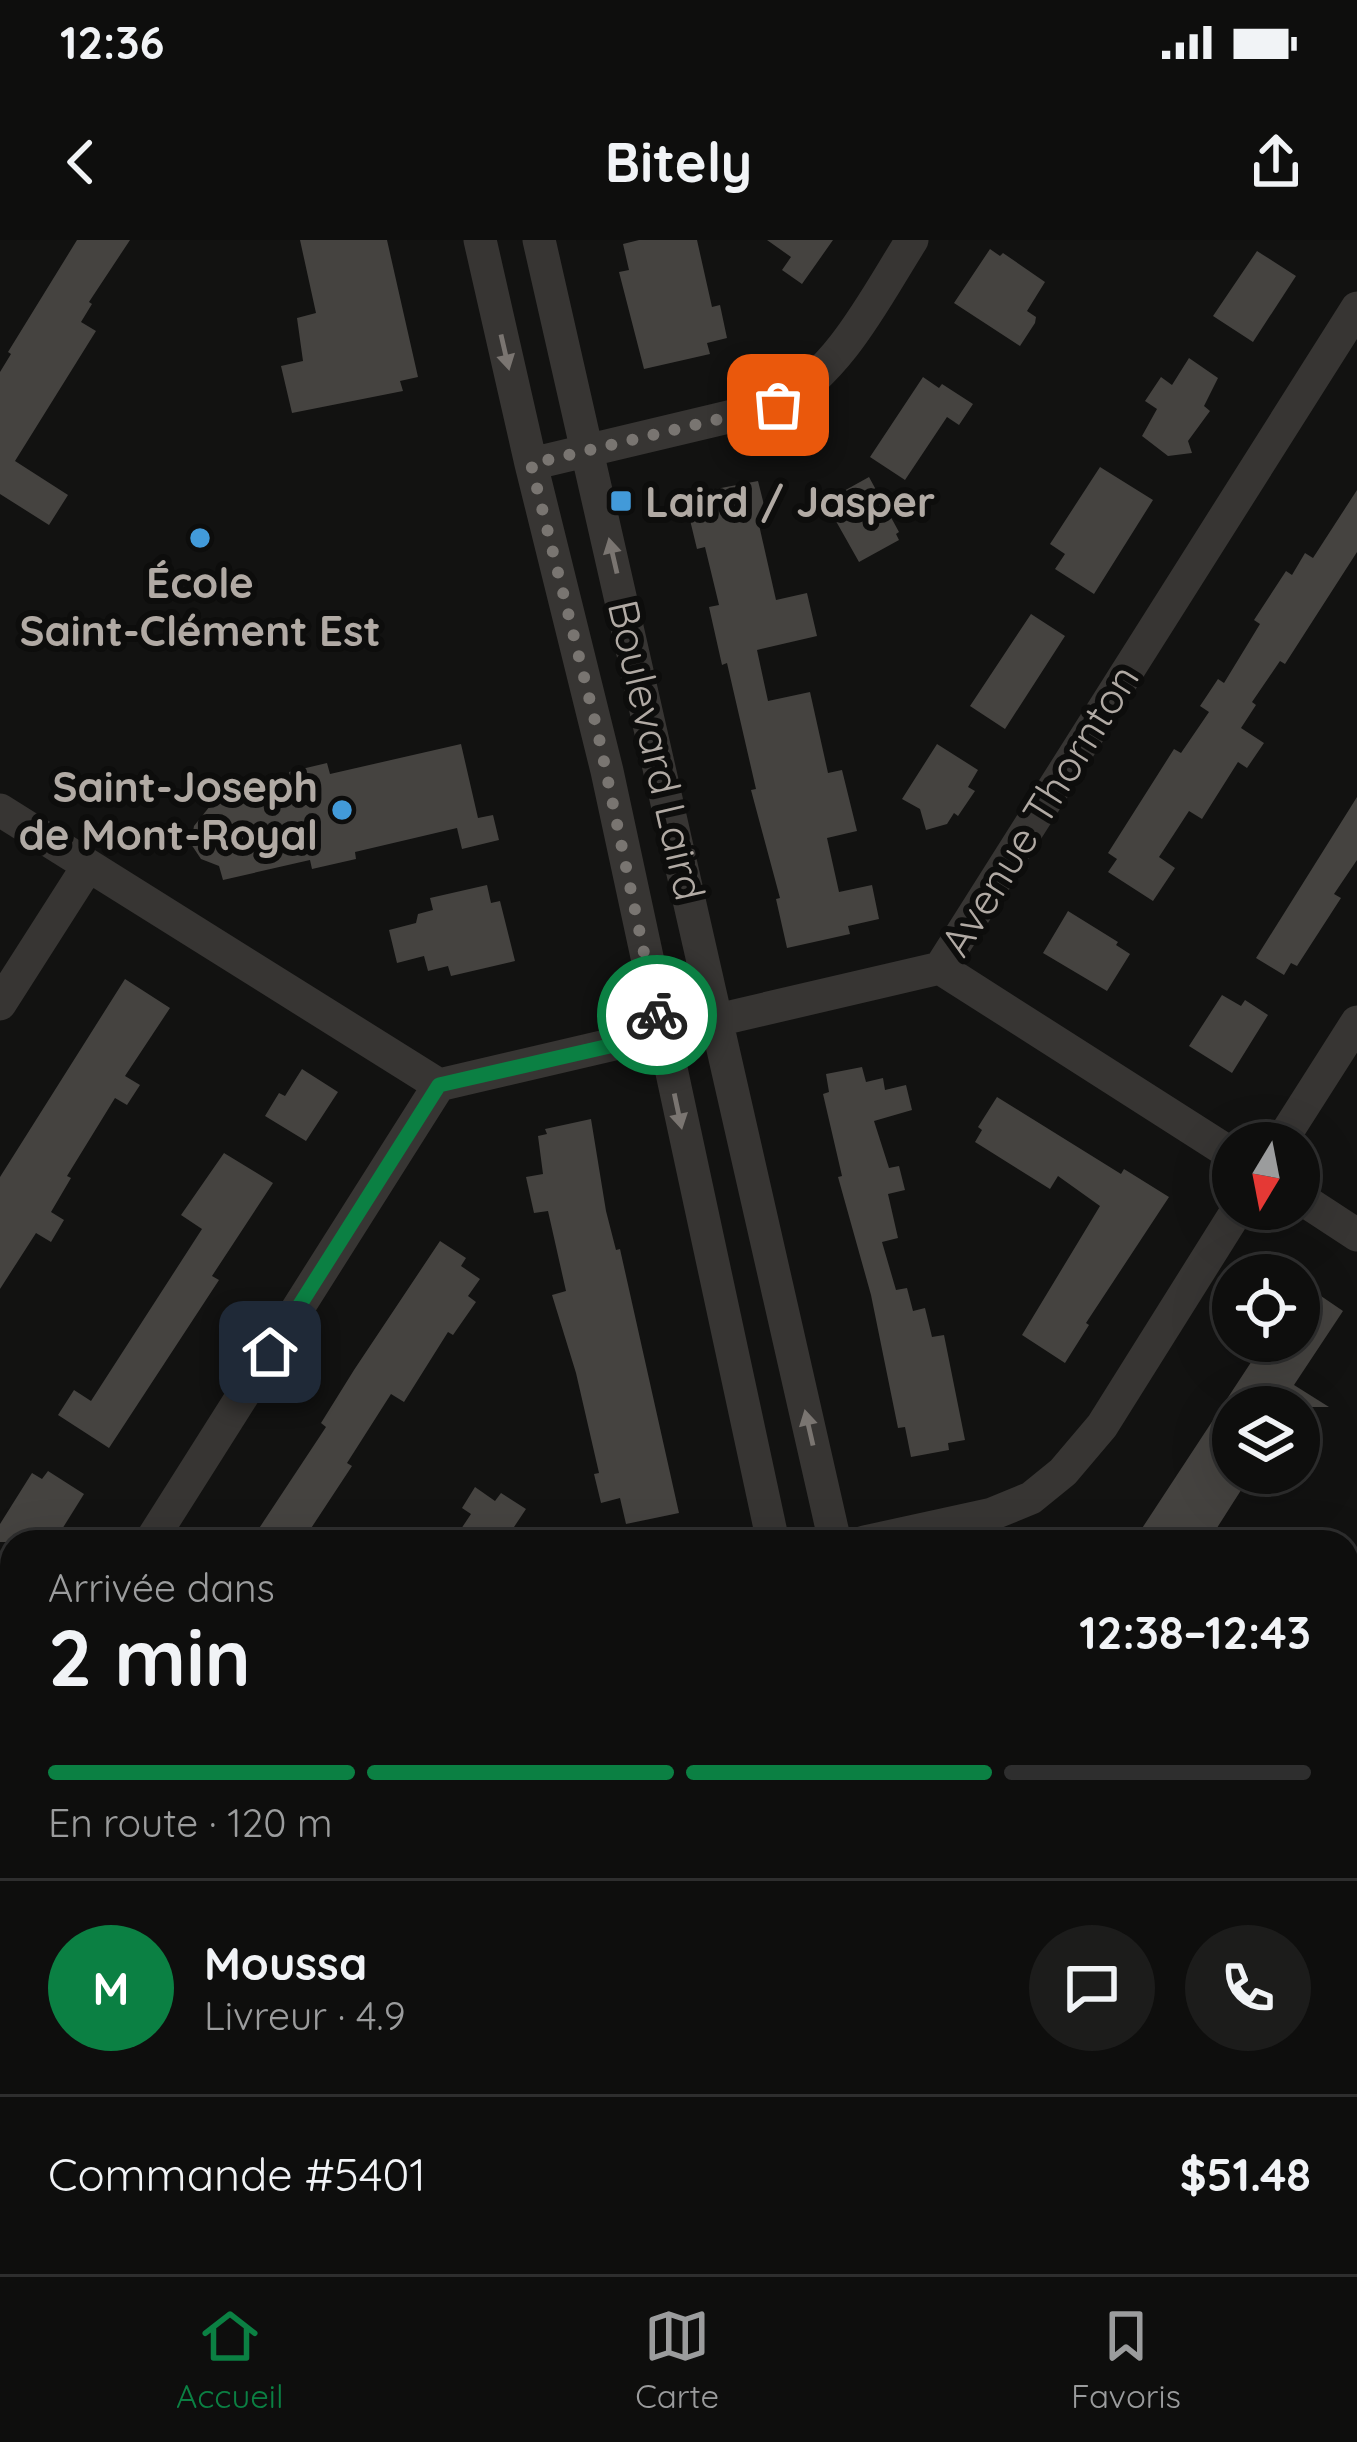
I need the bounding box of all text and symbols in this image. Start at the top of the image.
text: 12:36 [60,14,164,70]
text: Bitely [605,128,752,196]
icon: back [48,129,114,195]
icon: share [1243,129,1309,195]
one-way arrow [497,334,516,372]
pin [727,354,829,456]
icon: bag [745,372,811,438]
place label: Laird / Jasper [645,475,935,528]
marker: Laird / Jasper [608,488,634,514]
marker: École Saint-Clément Est [187,525,213,551]
one-way arrow [603,536,622,574]
place label: École Saint-Clément Est [19,556,381,657]
street label: Boulevard Laird [597,595,717,905]
street label: Avenue Thornton [928,654,1150,966]
place label: Saint-Joseph de Mont-Royal [18,760,318,861]
marker: Saint-Joseph de Mont-Royal [329,797,355,823]
courier [597,955,717,1075]
icon: bike [624,982,690,1048]
one-way arrow [670,1092,689,1130]
north arrow [1212,1122,1320,1230]
map controls [1212,1122,1320,1494]
button: locate [1212,1254,1320,1362]
pin [219,1301,321,1403]
icon: home [237,1319,303,1385]
button: layers [1212,1386,1320,1494]
one-way arrow [799,1409,818,1446]
text: Arrivée dans [48,1563,275,1612]
text: 12:38–12:43 [1079,1604,1311,1660]
text: 2 min [48,1608,251,1706]
text: En route · 120 m [48,1798,333,1847]
button: chat [1029,1925,1155,2051]
button: phone [1185,1925,1311,2051]
text: Moussa [204,1935,367,1991]
text: M [93,1960,129,2016]
text: Livreur · 4.9 [204,1991,405,2040]
text: Commande #5401 [48,2146,426,2202]
text: $51.48 [1180,2146,1311,2202]
tab: Accueil [176,2303,284,2416]
tab: Carte [635,2303,719,2416]
tab: Favoris [1071,2303,1181,2416]

